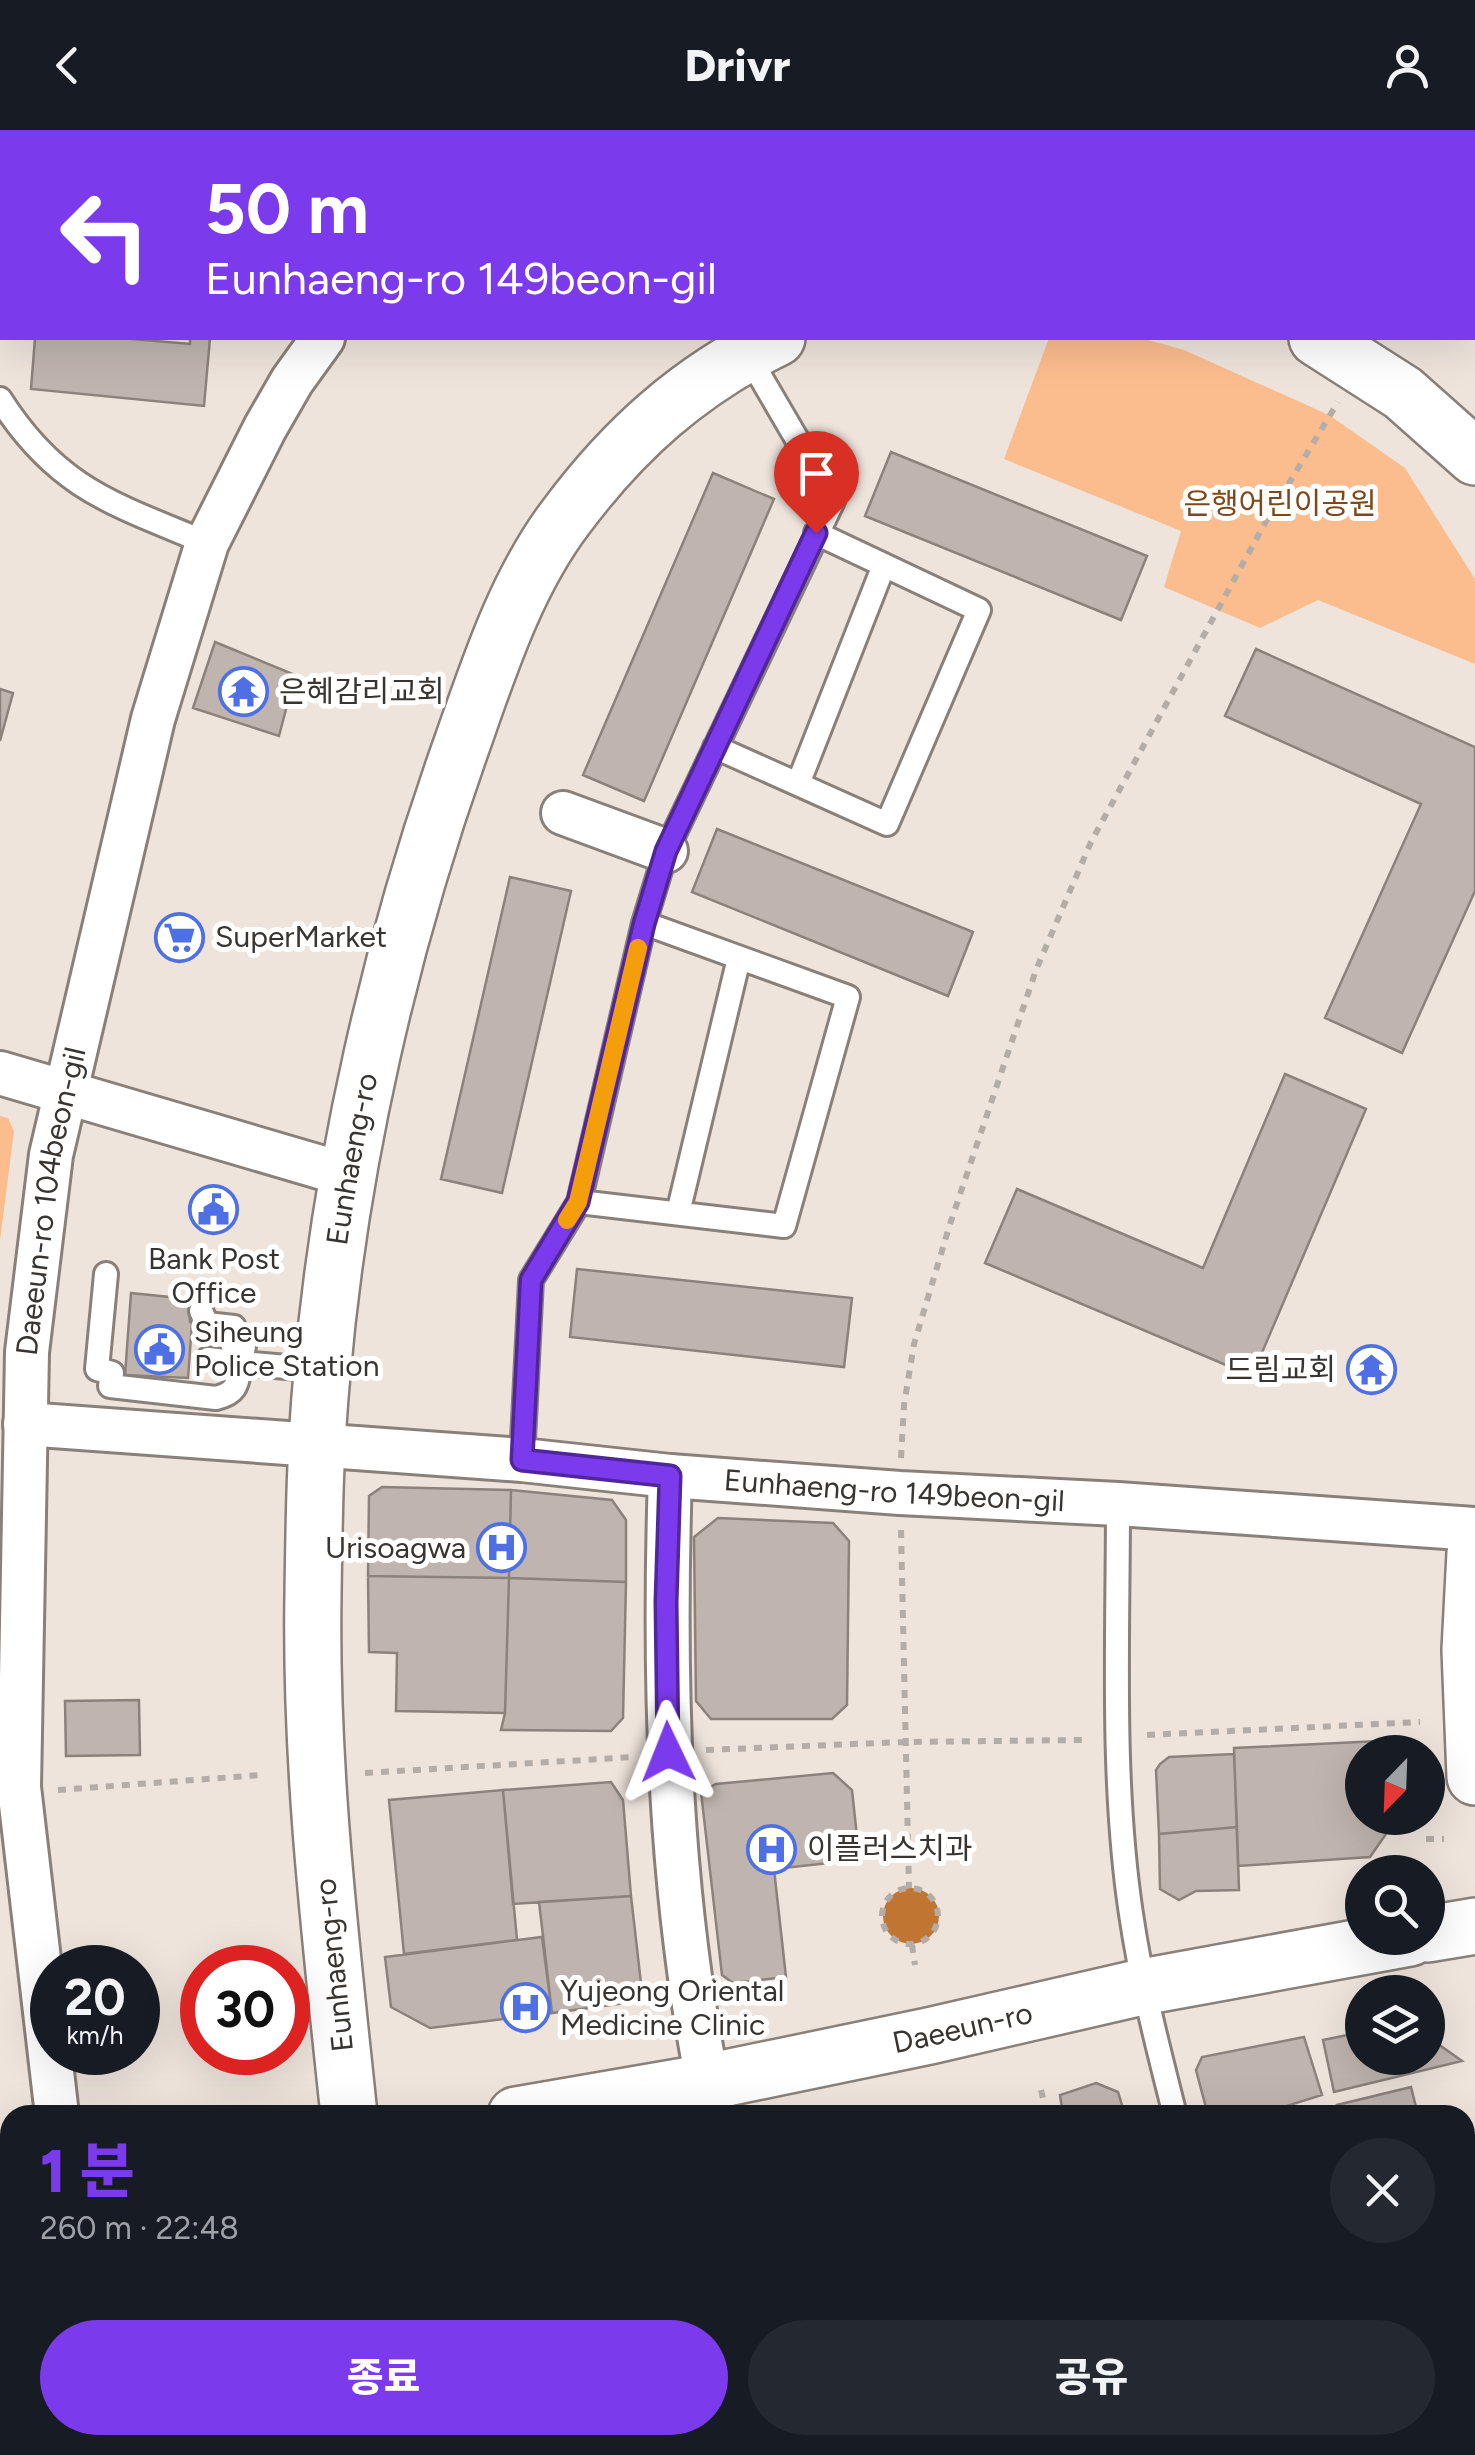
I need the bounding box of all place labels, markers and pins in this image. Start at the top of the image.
pin [774,431,859,534]
temple icon: 은혜감리교회 [218,666,270,718]
place label: 은혜감리교회 [279,673,445,710]
supermarket icon: SuperMarket [154,911,206,963]
place label: SuperMarket [215,918,387,955]
public building icon: Bank Post Office [188,1184,240,1236]
place label: Bank Post Office [148,1240,280,1311]
place label: Siheung Police Station [194,1313,379,1384]
public building icon: Siheung Police Station [133,1323,185,1375]
temple icon: 드림교회 [1345,1344,1397,1396]
place label: 드림교회 [1226,1351,1336,1388]
hospital icon: Urisoagwa [475,1522,527,1574]
place label: Urisoagwa [325,1529,466,1566]
hospital icon: 이플러스치과 [746,1823,798,1875]
place label: 이플러스치과 [807,1830,973,1867]
place label: Yujeong Oriental Medicine Clinic [560,1972,784,2043]
hospital icon: Yujeong Oriental Medicine Clinic [499,1982,551,2034]

